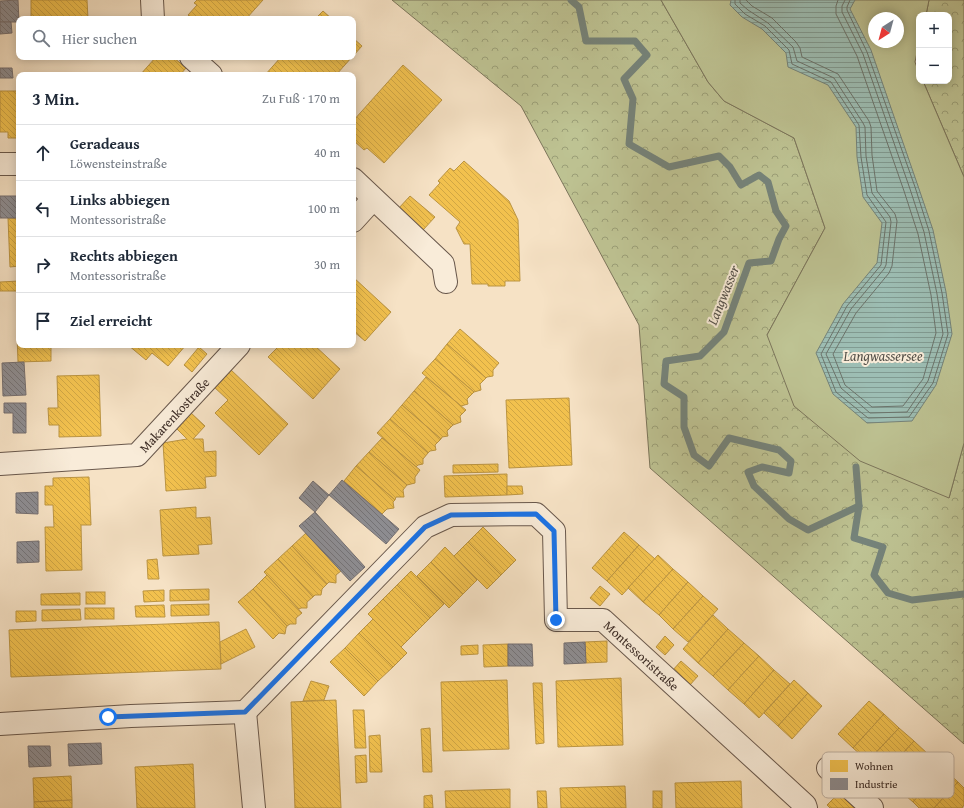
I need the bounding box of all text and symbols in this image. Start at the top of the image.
north arrow [868,12,904,48]
map controls [916,12,952,84]
button: + [916,12,952,48]
search box [16,16,356,60]
icon: search [30,27,52,49]
text: Hier suchen [62,28,137,49]
button: − [916,48,952,84]
text: 3 Min. [32,86,79,111]
text: Zu Fuß · 170 m [262,89,340,108]
text: Geradeaus [70,133,140,154]
icon: ahead [32,142,54,164]
text: 40 m [314,143,340,162]
text: Löwensteinstraße [70,154,167,173]
text: Links abbiegen [70,189,170,210]
icon: left [32,198,54,220]
text: 100 m [308,199,340,218]
text: Montessoristraße [70,210,166,229]
text: Rechts abbiegen [70,245,178,266]
icon: right [32,254,54,276]
text: 30 m [314,255,340,274]
water label: Langwasser [702,261,744,329]
text: Montessoristraße [70,266,166,285]
icon: arrive [32,310,54,332]
text: Ziel erreicht [70,310,152,331]
water label: Langwassersee [842,346,923,366]
street label: Makarenkostraße [135,374,214,457]
route end [547,611,565,629]
street label: Montessoristraße [599,616,683,695]
route start [99,708,117,726]
legend [822,752,954,798]
text: Wohnen [855,758,894,774]
text: Industrie [855,776,897,792]

